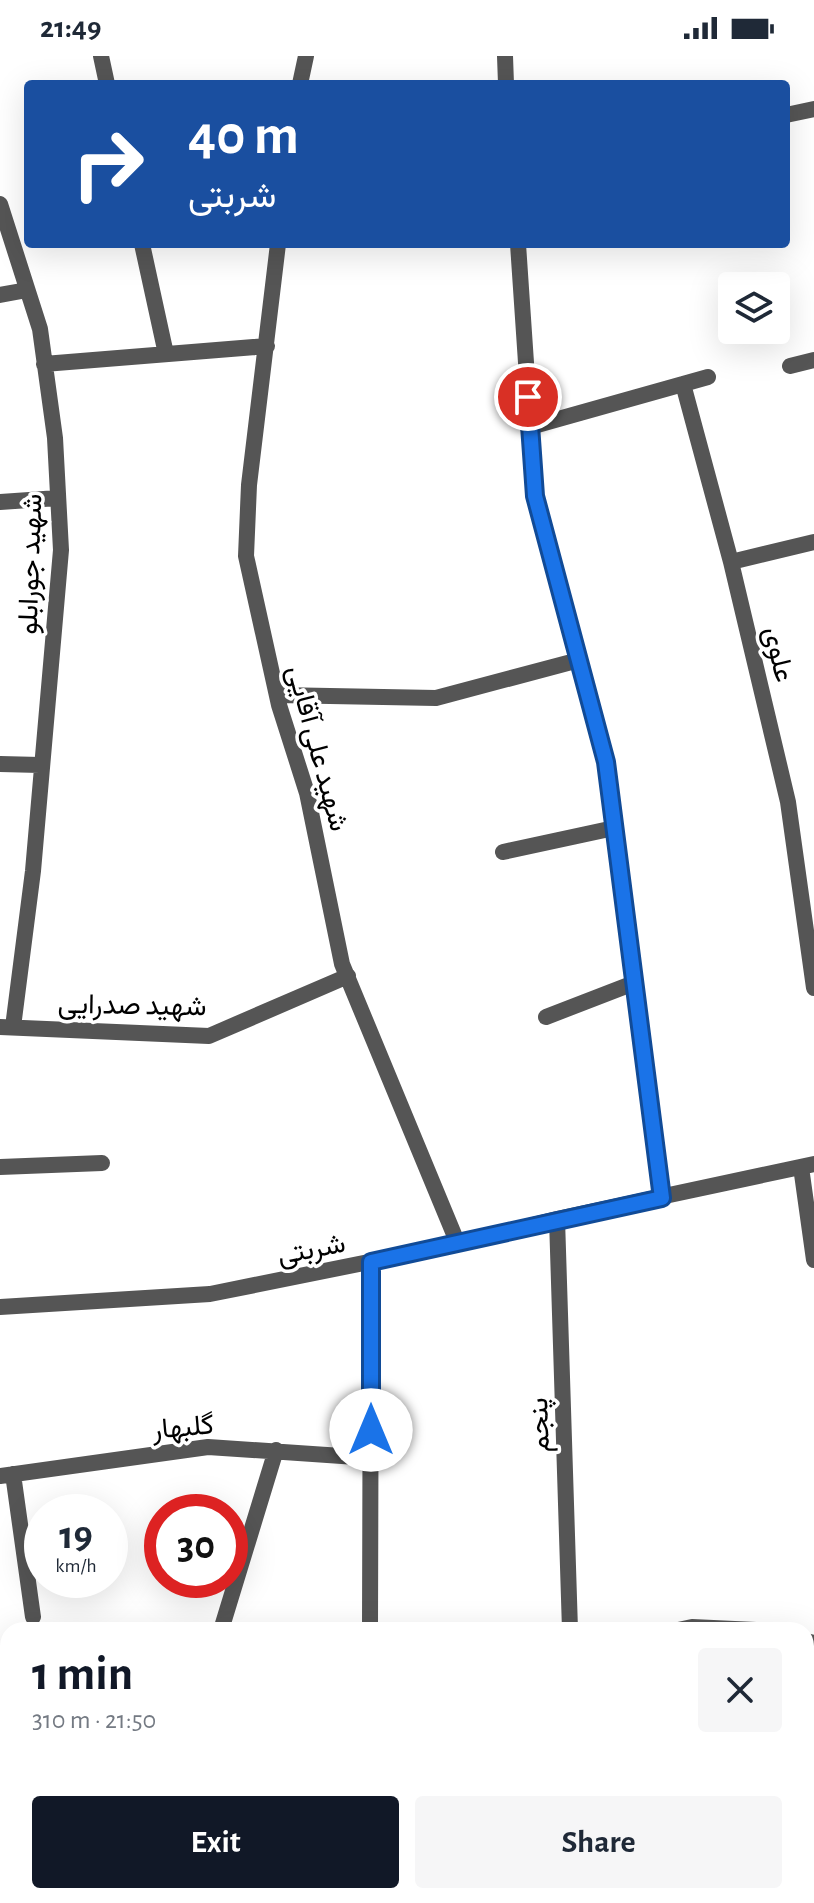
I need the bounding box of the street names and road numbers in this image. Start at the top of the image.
street label: شهید جورابلو [15,493,49,635]
street label: علوی [756,624,798,685]
street label: شهید علی آقایی [280,663,353,835]
street label: شهید صدرایی [57,991,207,1023]
street label: شربتی [275,1230,348,1272]
street label: پنجم [525,1397,558,1453]
street label: گلبهار [150,1410,215,1447]

